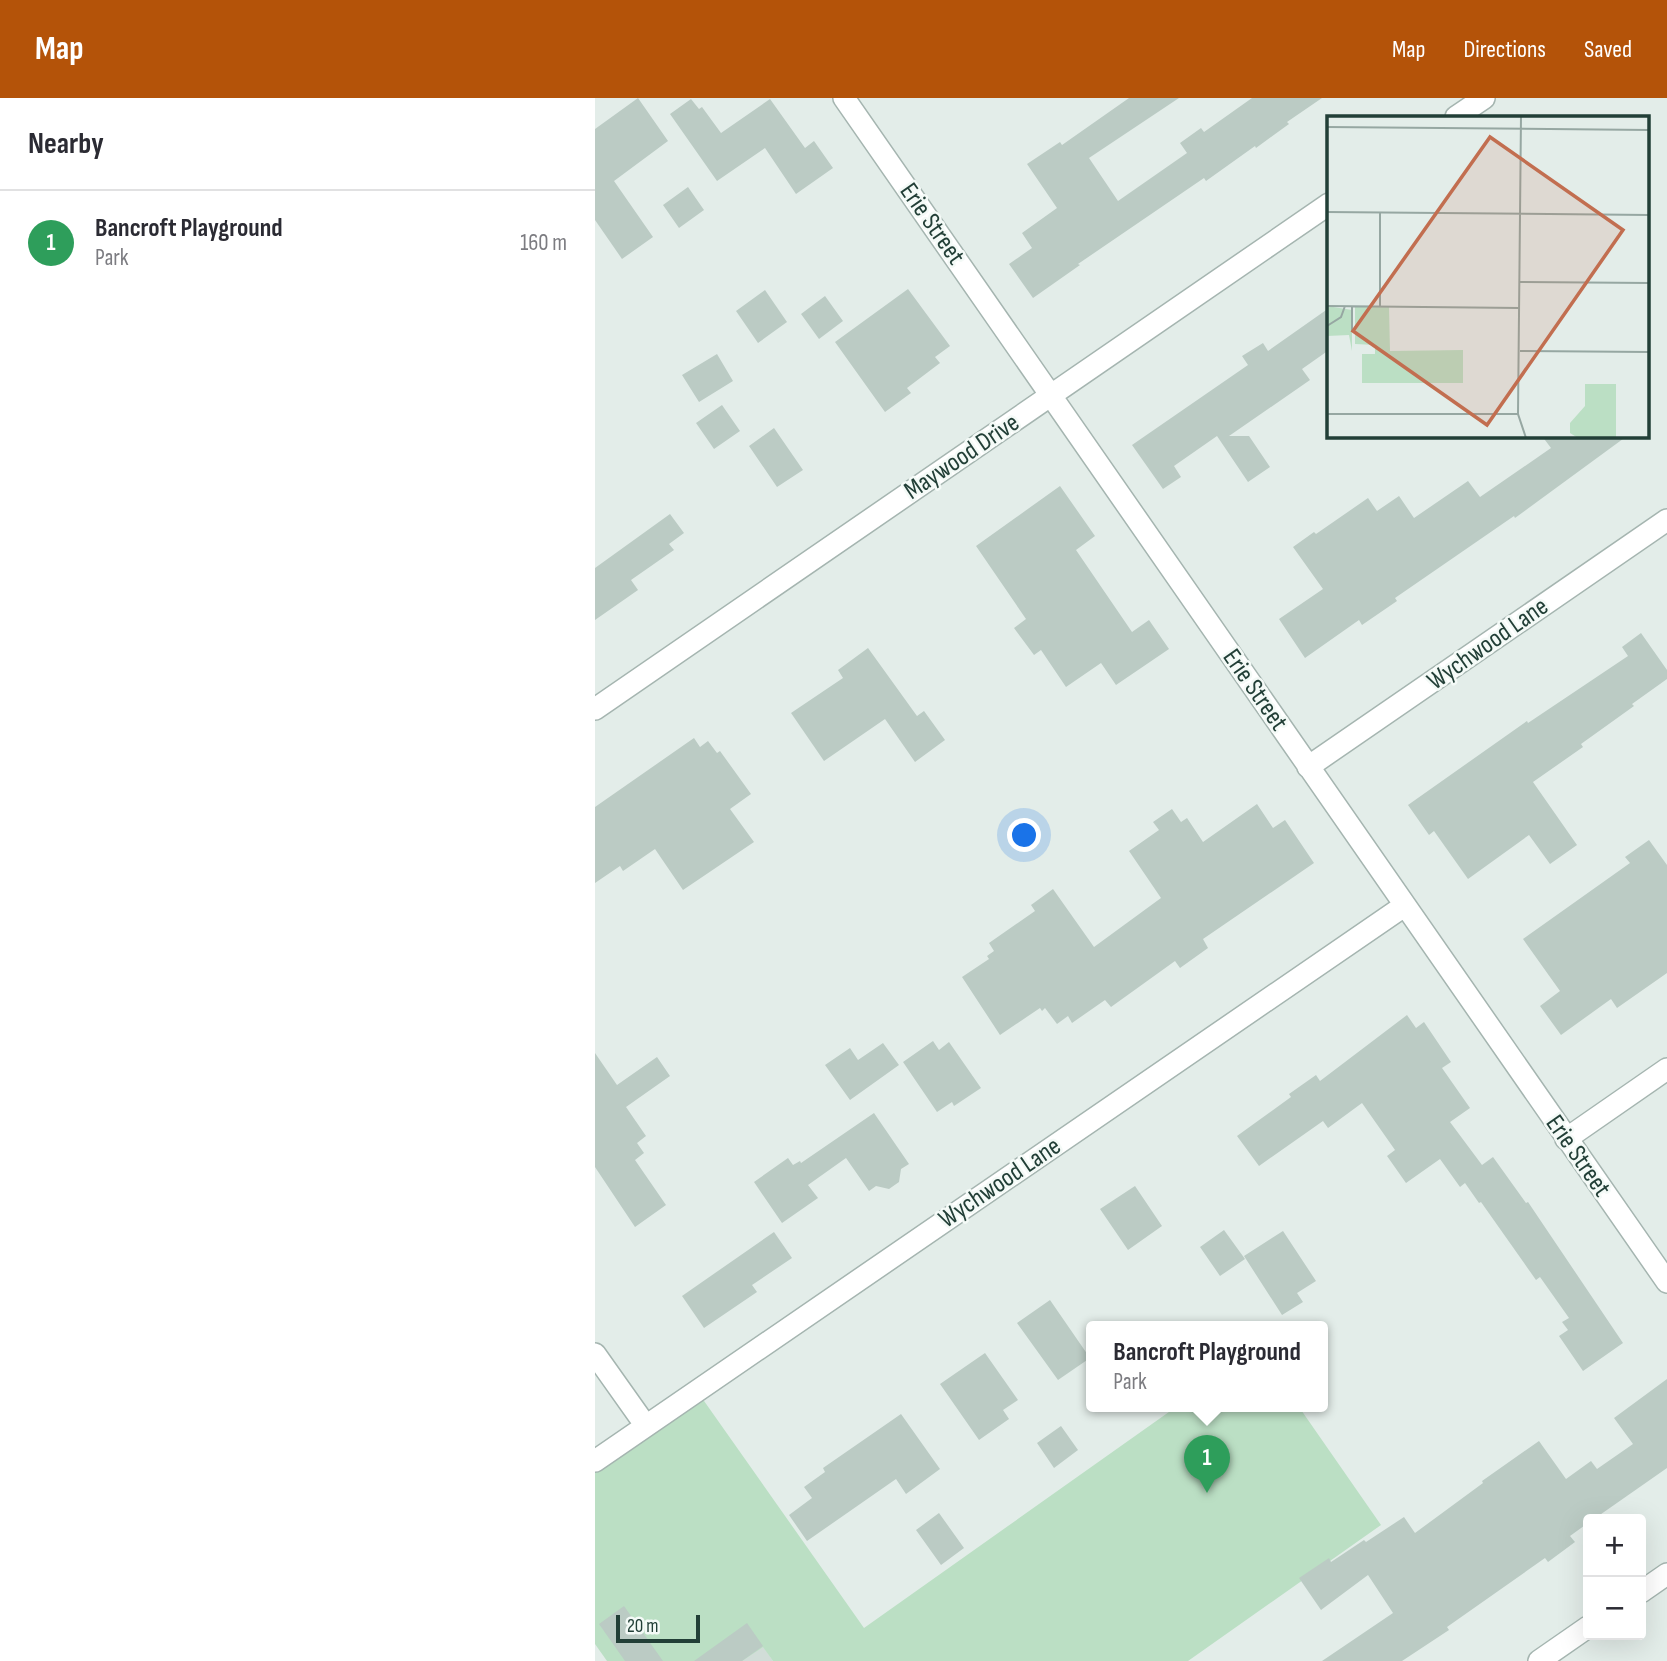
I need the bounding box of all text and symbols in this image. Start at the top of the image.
text: Map [35,29,84,69]
text: Map [1392,35,1425,64]
text: Directions [1463,35,1546,64]
text: Saved [1584,35,1632,64]
inset map [1327,116,1649,438]
text: Nearby [28,126,104,162]
street label: Erie Street [893,177,971,271]
text: Bancroft Playground [95,213,283,244]
text: 1 [46,229,56,257]
text: 160 m [520,229,567,257]
text: Park [95,244,129,272]
street label: Maywood Drive [899,407,1025,507]
street label: Wychwood Lane [1422,591,1554,697]
street label: Erie Street [1216,643,1294,737]
your location [1007,818,1041,852]
street label: Erie Street [1539,1109,1617,1203]
street label: Wychwood Lane [933,1131,1067,1235]
popup [1086,1321,1328,1412]
text: Bancroft Playground [1113,1337,1301,1368]
text: Park [1113,1368,1147,1396]
pin: 1 [1184,1435,1230,1493]
map controls [1583,1514,1646,1640]
button: + [1583,1514,1646,1577]
button: − [1583,1577,1646,1640]
scale bar [616,1612,700,1644]
text: 20 m [627,1615,659,1638]

